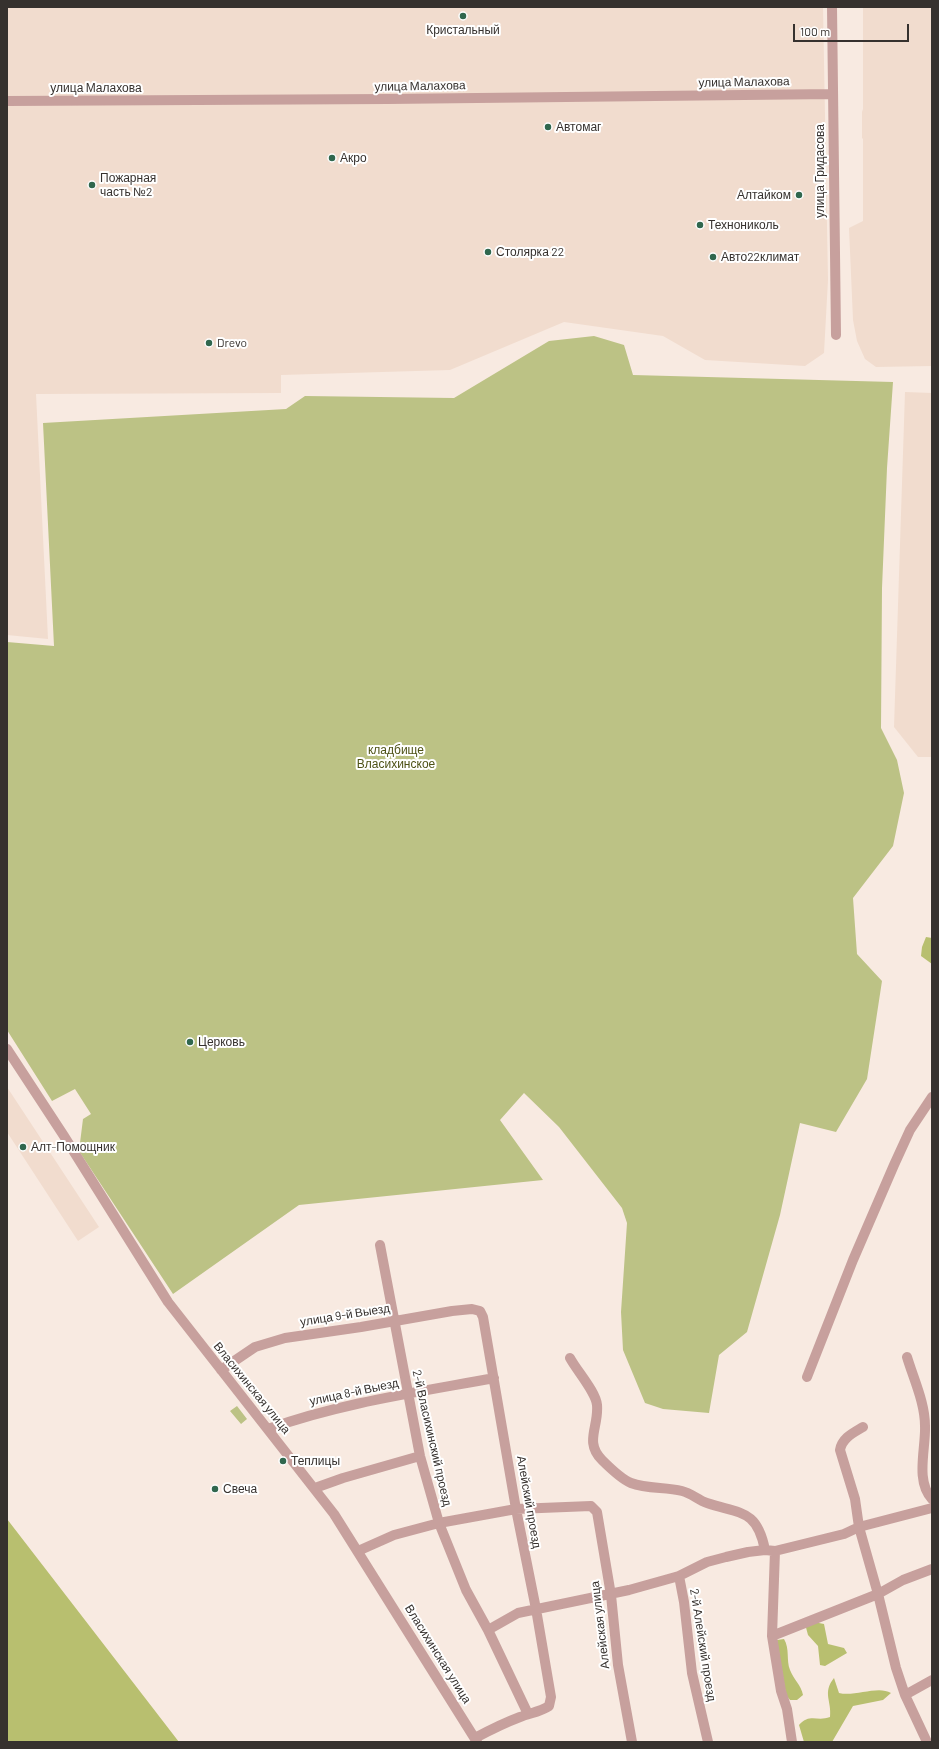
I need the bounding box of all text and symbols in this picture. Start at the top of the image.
marker: Кристальный [458,11,468,21]
scale bar [795,16,911,42]
place label: Кристальный [426,23,500,37]
text: 100 m [800,24,830,38]
street label: улица Малахова [698,74,790,90]
street label: улица Малахова [374,78,466,94]
street label: улица Малахова [50,81,142,95]
place label: Автомаг [556,120,601,134]
marker: Автомаг [543,122,553,132]
street label: улица Гридасова [813,124,827,218]
place label: Акро [340,151,367,165]
marker: Акро [327,153,337,163]
place label: Пожарная часть №2 [100,171,156,199]
marker: Пожарная часть №2 [87,180,97,190]
place label: Алтайком [737,188,791,202]
marker: Алтайком [794,190,804,200]
place label: Технониколь [708,218,779,232]
marker: Технониколь [695,220,705,230]
place label: Столярка 22 [496,245,564,259]
marker: Столярка 22 [483,247,493,257]
place label: Авто22климат [721,250,799,264]
marker: Авто22климат [708,252,718,262]
place label: Drevo [217,336,247,350]
marker: Drevo [204,338,214,348]
park label: кладбище Власихинское [357,743,435,771]
place label: Церковь [198,1035,245,1049]
marker: Церковь [185,1037,195,1047]
place label: Алт-Помощник [31,1140,115,1154]
marker: Алт-Помощник [18,1142,28,1152]
street label: улица 9-й Выезд [299,1301,391,1329]
street label: Власихинская улица [211,1339,293,1437]
street label: 2-й Власихинский проезд [409,1368,455,1508]
street label: улица 8-й Выезд [308,1376,400,1408]
place label: Теплицы [291,1454,340,1468]
street label: Алейский проезд [514,1454,544,1550]
marker: Теплицы [278,1456,288,1466]
place label: Свеча [223,1482,257,1496]
marker: Свеча [210,1484,220,1494]
street label: Алейская улица [587,1580,613,1670]
street label: 2-й Алейский проезд [687,1587,719,1703]
street label: Власихинская улица [402,1602,474,1706]

